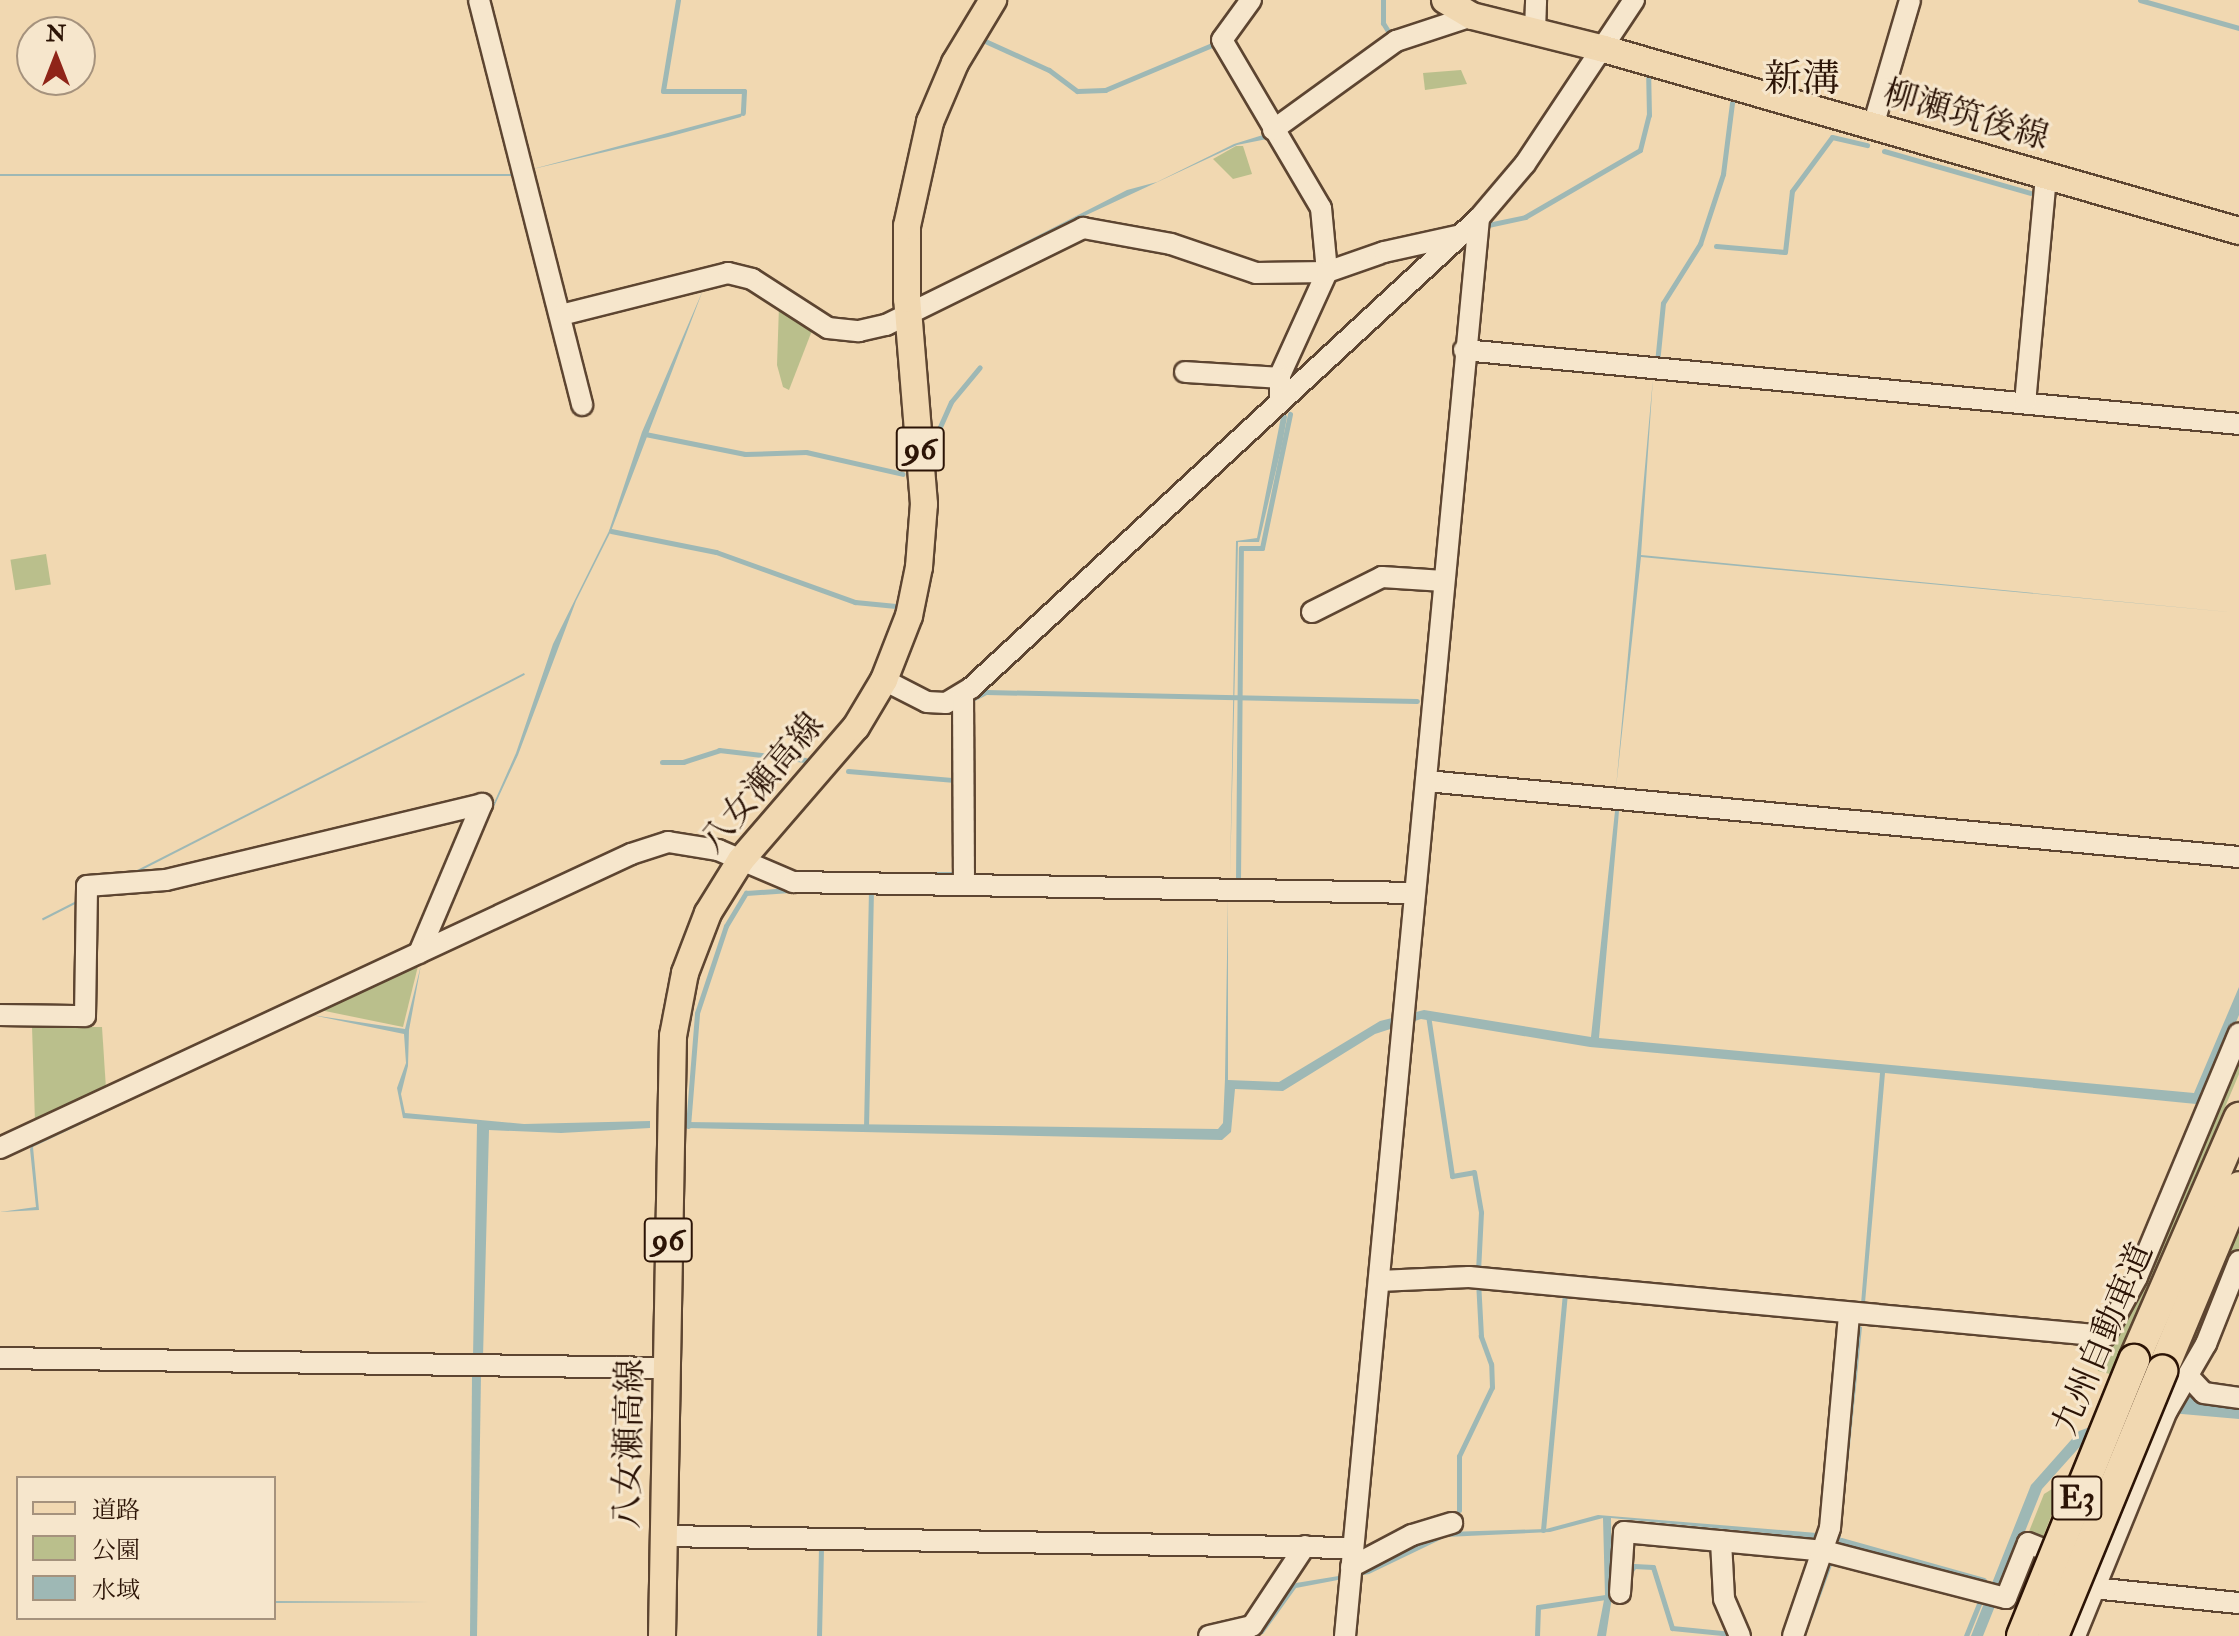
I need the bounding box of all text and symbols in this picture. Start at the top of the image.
north arrow [16,16,96,96]
text: N [46,20,66,48]
district label: 新溝 [1764,57,1840,103]
street label: 柳瀬筑後線 [1879,72,2053,158]
road number: 96 [894,421,946,477]
street label: 八女瀬高線 [692,705,832,861]
road number: 96 [642,1212,694,1268]
street label: 九州自動車道 [2044,1237,2162,1441]
street label: 八女瀬高線 [607,1359,651,1529]
road number: E3 [2051,1470,2103,1526]
legend [16,1476,276,1620]
text: 道路 [92,1495,140,1526]
text: 公園 [92,1535,140,1566]
text: 水域 [92,1575,140,1606]

